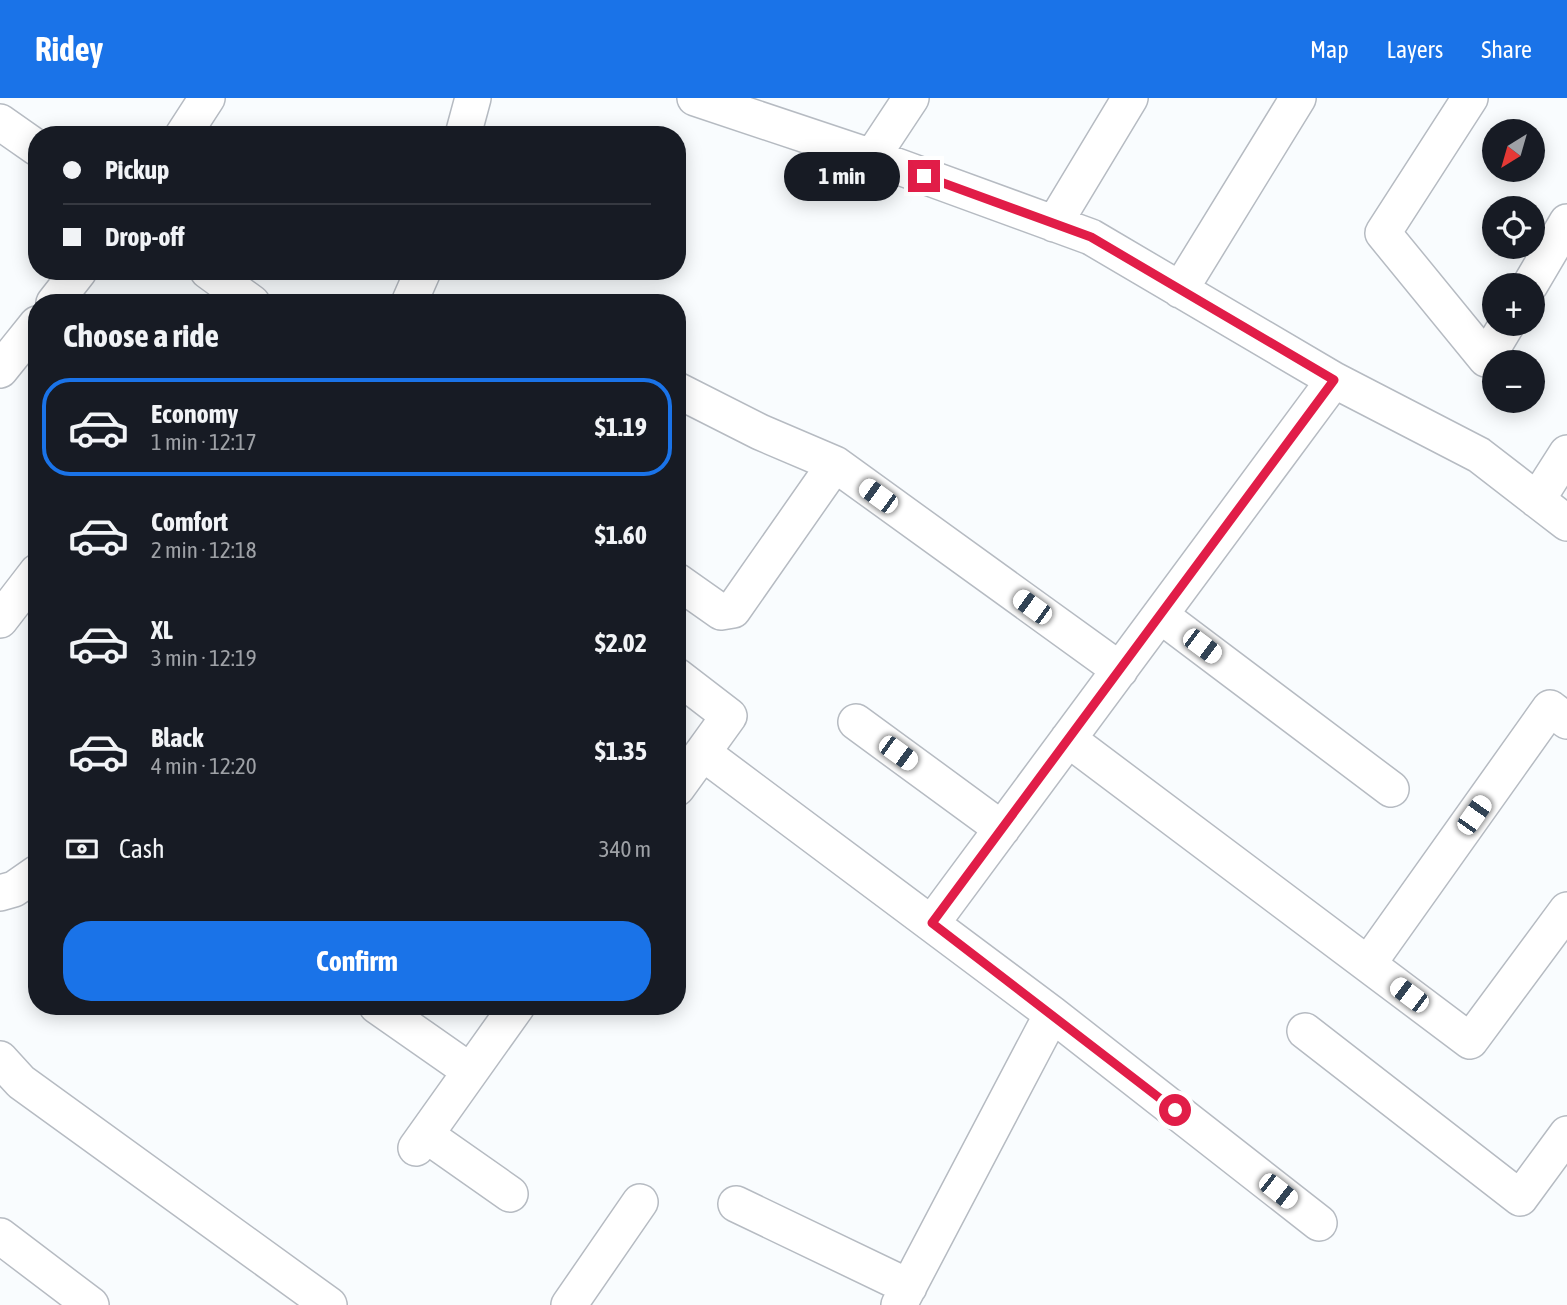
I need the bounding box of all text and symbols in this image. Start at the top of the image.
text: Ridey [35,30,103,68]
text: Map [1310,36,1349,63]
text: Layers [1387,36,1443,63]
text: Share [1481,36,1532,63]
north arrow [1482,119,1545,182]
map controls [1482,119,1545,413]
callout: 1 min [784,152,900,200]
text: Pickup [105,155,169,185]
route end [908,160,940,192]
text: 1 min [819,163,865,189]
button: locate [1482,196,1545,259]
text: Drop-off [105,222,185,252]
button: + [1482,273,1545,336]
text: Choose a ride [63,317,219,354]
button: − [1482,350,1545,413]
icon: car [67,396,130,459]
text: Economy [151,399,238,429]
text: $1.19 [595,412,647,442]
text: 1 min · 12:17 [151,429,257,455]
car [855,475,902,517]
icon: car [67,504,130,567]
text: Comfort [151,507,228,537]
text: $1.60 [595,520,647,550]
text: 2 min · 12:18 [151,537,257,563]
car [1009,586,1056,628]
icon: car [67,612,130,675]
text: XL [151,615,173,645]
car [1179,625,1226,667]
text: $2.02 [595,628,647,658]
text: 3 min · 12:19 [151,645,257,671]
icon: car [67,720,130,783]
text: Black [151,723,203,753]
car [875,732,922,774]
text: $1.35 [595,736,647,766]
text: 4 min · 12:20 [151,753,257,779]
car [1454,792,1495,838]
icon: cash [63,830,101,868]
text: Cash [119,834,165,864]
text: 340 m [599,836,651,862]
button: Confirm [63,921,651,1001]
car [1386,974,1433,1016]
route start [1159,1094,1191,1126]
car [1255,1170,1302,1212]

